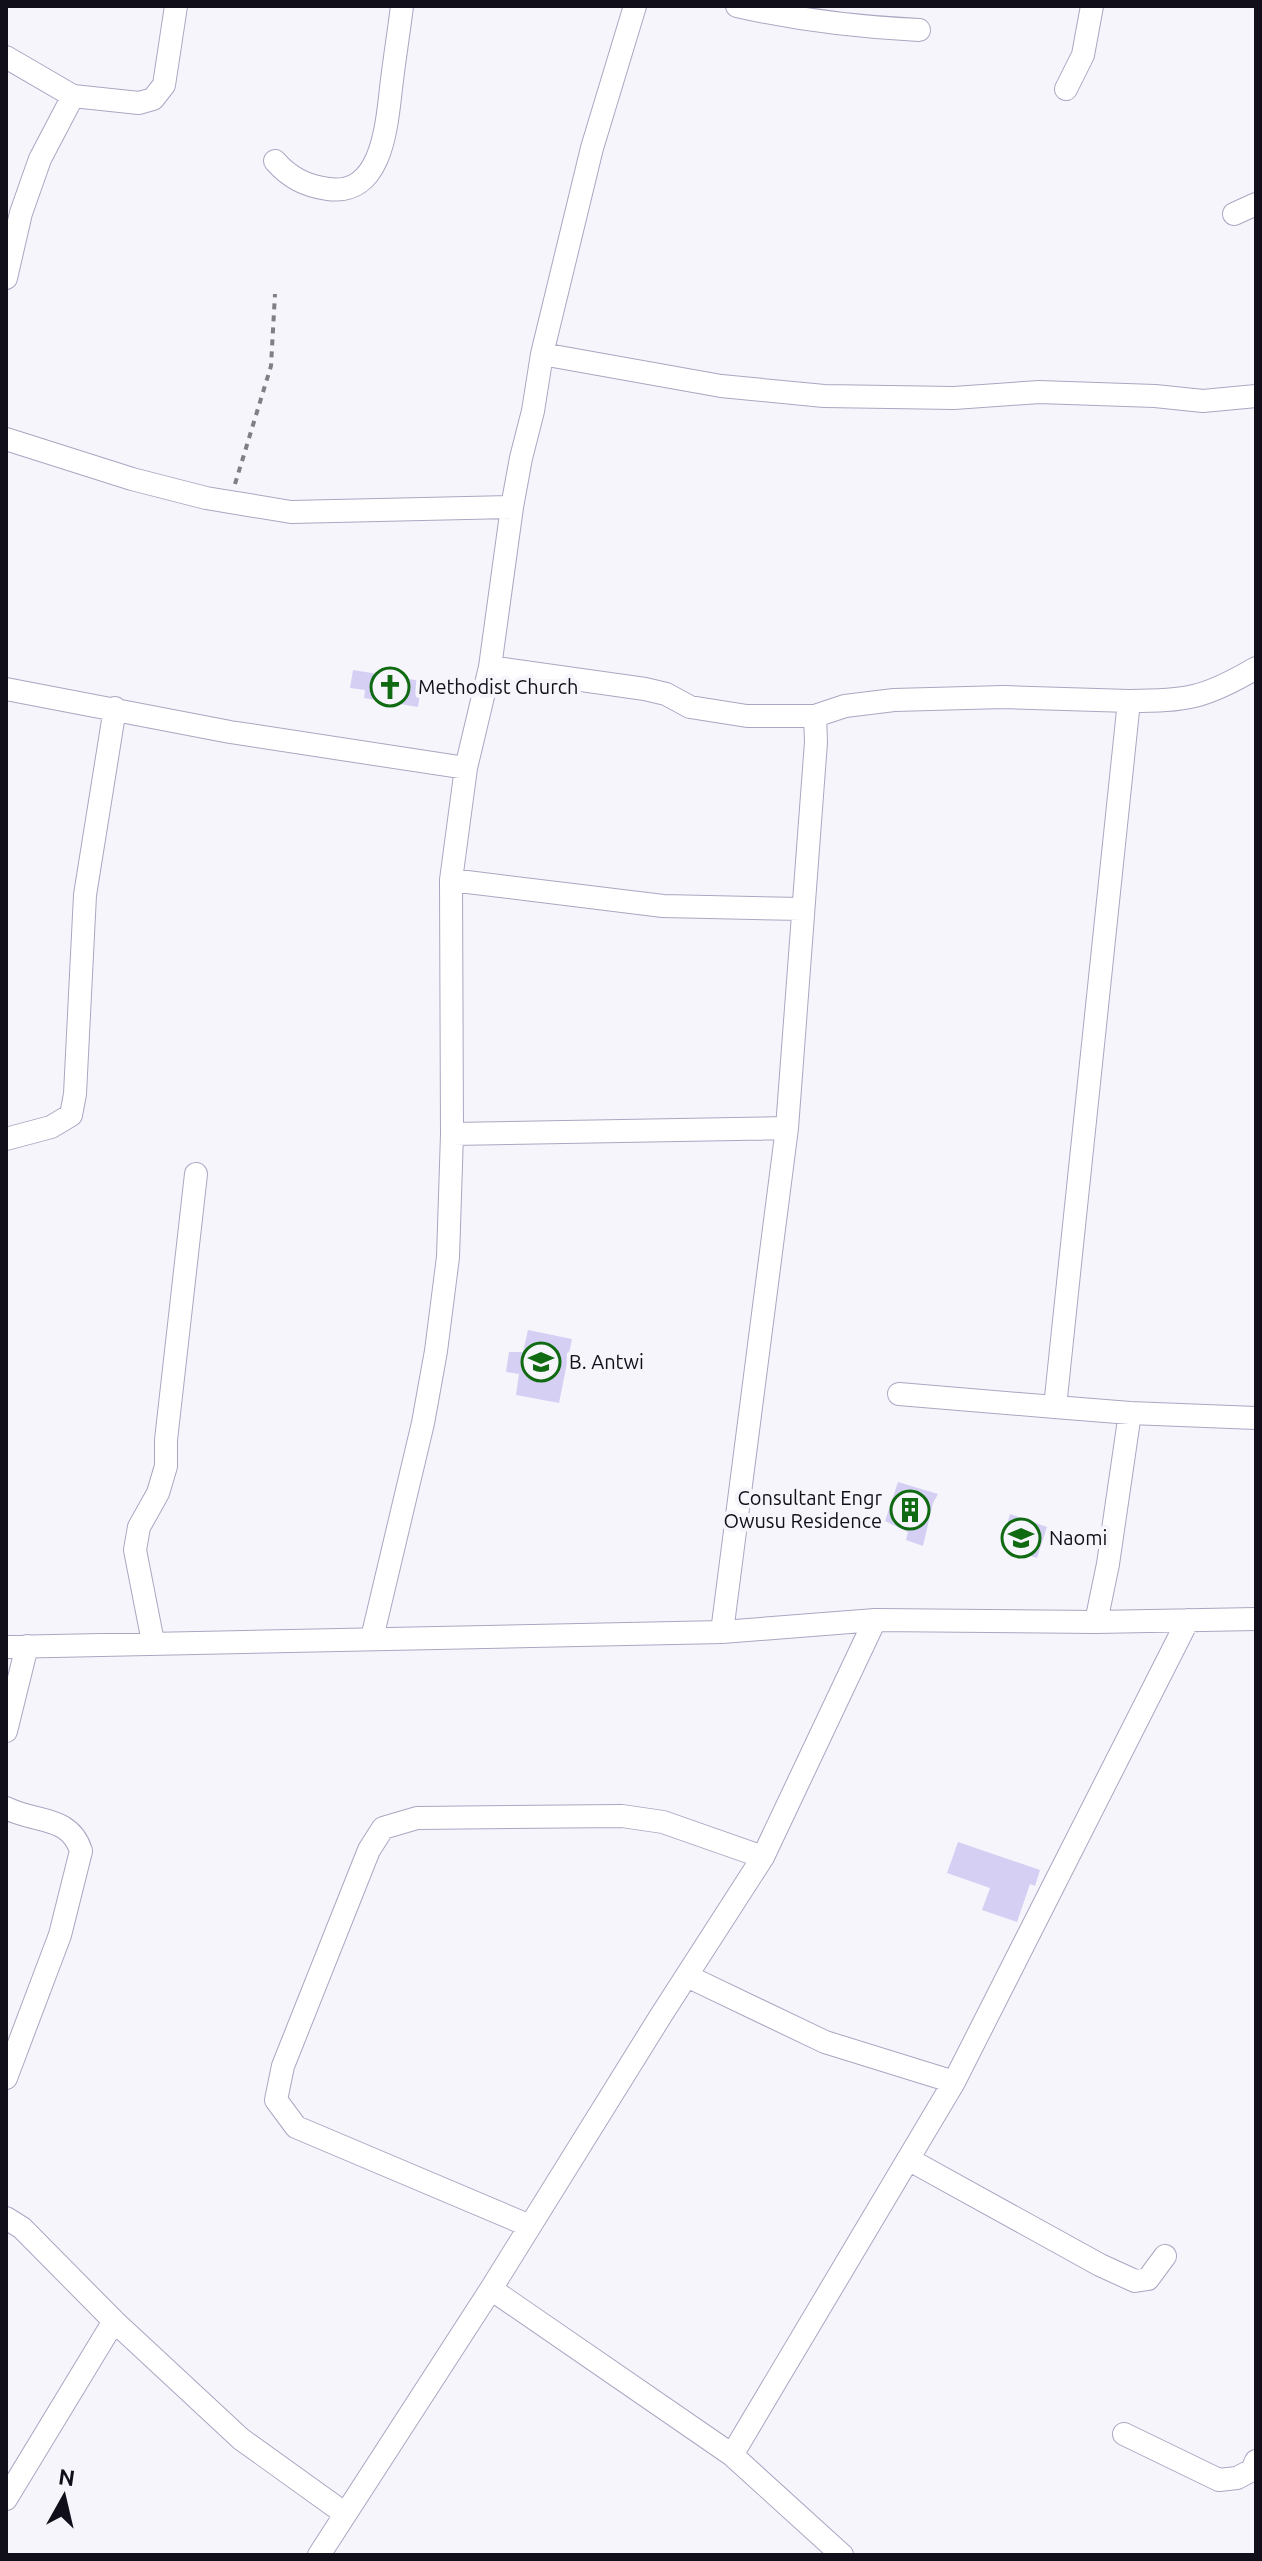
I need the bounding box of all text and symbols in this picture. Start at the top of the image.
church icon: Methodist Church [369,666,411,708]
place label: Methodist Church [418,675,578,698]
school or university icon: B. Antwi [520,1341,562,1383]
place label: B. Antwi [569,1350,644,1373]
place label: Consultant Engr Owusu Residence [723,1486,882,1532]
building icon: Consultant Engr Owusu Residence [889,1489,931,1531]
school or university icon: Naomi [1000,1517,1042,1559]
place label: Naomi [1049,1526,1107,1549]
north arrow [24,2457,104,2537]
text: N [57,2463,77,2490]

